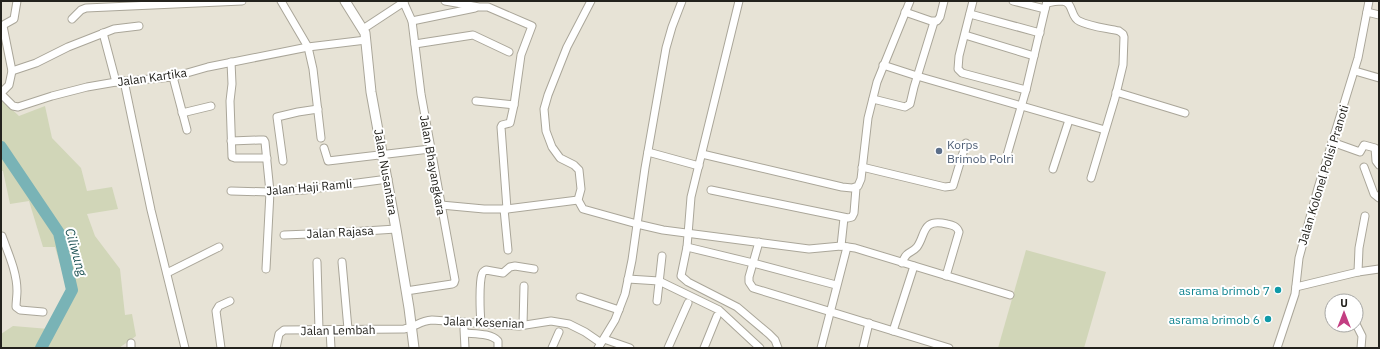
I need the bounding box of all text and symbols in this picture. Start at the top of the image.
street label: Jalan Kartika [116,65,188,89]
street label: Jalan Kolonel Polisi Pranoti [1295,103,1351,247]
street label: Jalan Bhayangkara [417,114,449,217]
street label: Jalan Nusantara [371,128,401,217]
place label: Korps Brimob Polri [947,137,1014,166]
marker: Korps Brimob Polri [934,146,944,156]
street label: Jalan Haji Ramli [265,176,353,198]
street label: Jalan Rajasa [306,223,375,241]
water label: Ciliwung [61,226,91,279]
place label: asrama brimob 7 [1179,283,1270,298]
marker: asrama brimob 7 [1273,285,1283,295]
north arrow [1324,293,1364,333]
text: U [1340,296,1348,310]
place label: asrama brimob 6 [1169,312,1260,327]
street label: Jalan Kesenian [443,313,525,331]
marker: asrama brimob 6 [1263,314,1273,324]
street label: Jalan Lembah [300,322,376,338]

